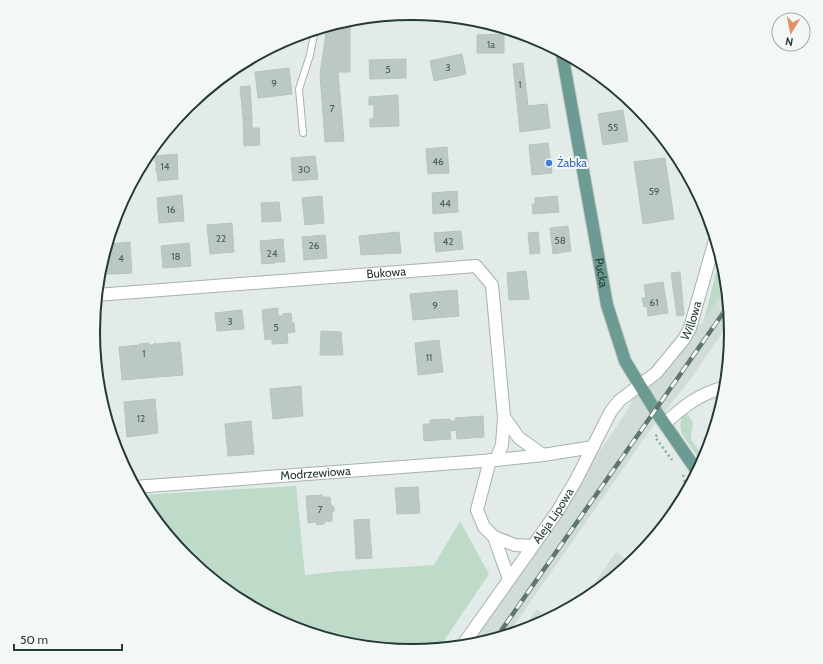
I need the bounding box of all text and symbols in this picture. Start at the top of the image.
north arrow [771,12,811,52]
text: N [784,34,794,49]
house number: 1a [487,38,495,51]
house number: 3 [445,61,451,74]
house number: 5 [385,63,391,76]
house number: 9 [271,77,277,90]
house number: 1 [518,78,522,91]
house number: 7 [329,102,335,115]
house number: 55 [608,121,618,134]
house number: 46 [432,155,444,168]
place label: Żabka [557,155,587,170]
marker: Żabka [544,158,554,168]
house number: 14 [160,160,170,173]
house number: 30 [298,163,310,176]
house number: 59 [648,185,660,198]
house number: 44 [439,197,451,210]
house number: 16 [167,203,176,216]
house number: 22 [216,232,226,245]
house number: 58 [554,234,566,247]
house number: 42 [442,235,454,248]
house number: 26 [309,239,320,252]
house number: 24 [266,247,278,260]
house number: 18 [171,250,181,263]
house number: 4 [118,252,124,265]
street label: Pucka [592,257,612,289]
street label: Bukowa [366,263,407,281]
house number: 61 [650,296,658,309]
house number: 9 [432,299,438,312]
street label: Willowa [677,299,704,343]
house number: 3 [227,315,233,328]
house number: 5 [273,321,279,334]
house number: 1 [142,347,146,360]
house number: 11 [426,351,432,364]
house number: 12 [137,412,145,425]
street label: Modrzewiowa [280,463,351,483]
street label: Aleja Lipowa [529,485,577,546]
house number: 7 [317,503,323,516]
scale bar [14,626,122,652]
text: 50 m [20,632,48,647]

